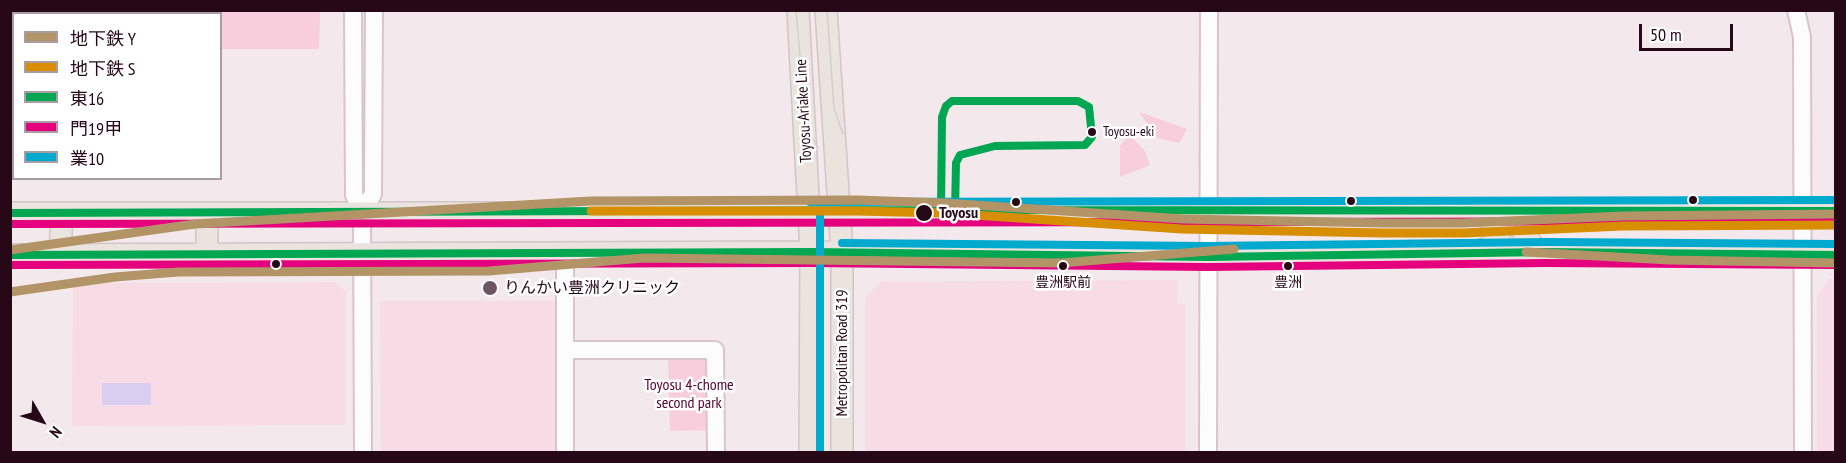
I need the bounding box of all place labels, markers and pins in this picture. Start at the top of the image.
place label: Toyosu-eki [1103,124,1154,140]
marker: Toyosu-eki [1086,126,1098,138]
unlabelled marker [1687,194,1699,206]
unlabelled marker [1345,195,1357,207]
unlabelled marker [1010,196,1022,208]
marker: Toyosu [914,203,934,223]
place label: Toyosu [939,203,978,223]
unlabelled marker [270,258,282,270]
marker: 豊洲駅前 [1057,260,1069,272]
marker: 豊洲 [1282,260,1294,272]
place label: 豊洲駅前 [1035,275,1091,291]
place label: 豊洲 [1274,275,1302,291]
place label: りんかい豊洲クリニック [504,278,680,298]
marker: りんかい豊洲クリニック [481,279,499,297]

